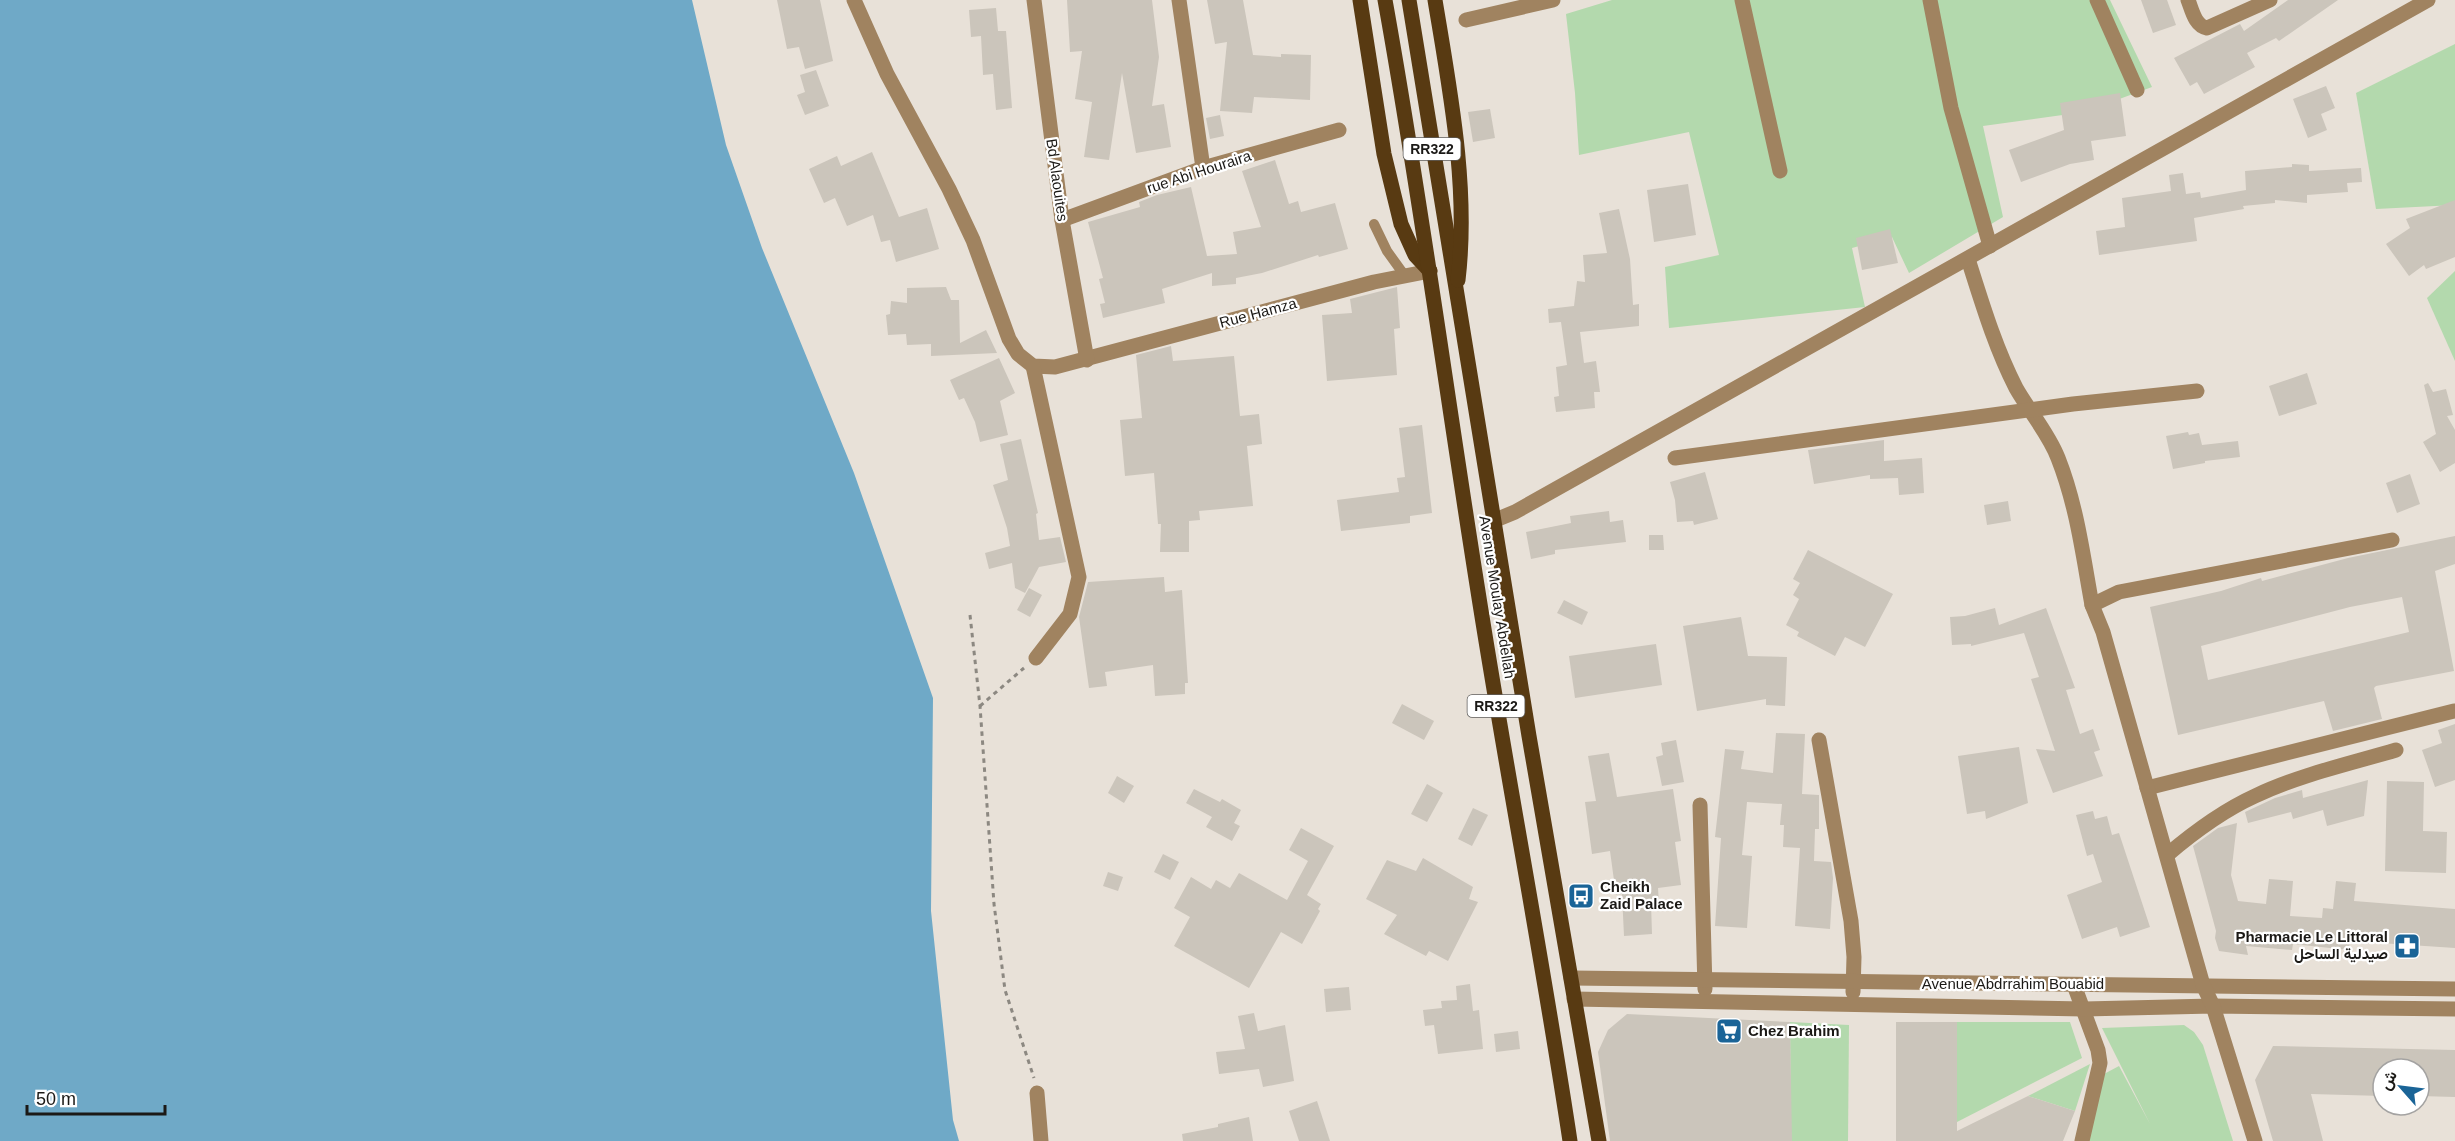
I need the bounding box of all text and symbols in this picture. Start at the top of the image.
street label: Bd Alaouites [1043,137,1072,222]
road number: RR322 [1404,138,1460,160]
street label: rue Abi Houraira [1145,146,1254,196]
street label: Rue Hamza [1217,294,1299,331]
street label: Avenue Moulay Abdellah [1476,514,1519,680]
road number: RR322 [1468,695,1524,717]
place label: Cheikh Zaid Palace [1600,878,1683,912]
bus stop icon: Cheikh Zaid Palace [1566,881,1596,911]
place label: Pharmacie Le Littoral صيدلية الساحل [2235,928,2388,963]
pharmacy icon: Pharmacie Le Littoral صيدلية الساحل [2392,931,2422,961]
street label: Avenue Abdrrahim Bouabid [1922,975,2104,992]
supermarket icon: Chez Brahim [1714,1016,1744,1046]
place label: Chez Brahim [1748,1022,1840,1039]
north arrow [2371,1057,2431,1117]
text: ش [2376,1068,2401,1093]
scale bar [27,1078,165,1116]
text: 50 m [36,1089,76,1109]

